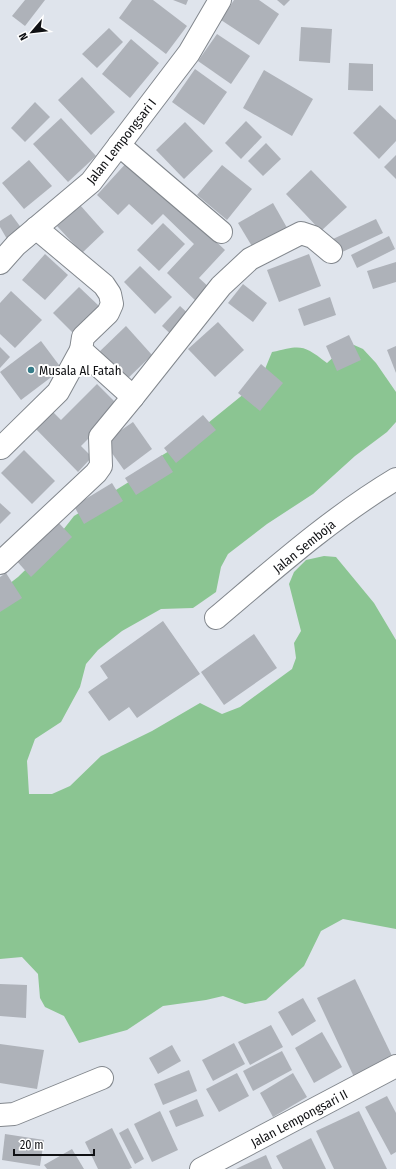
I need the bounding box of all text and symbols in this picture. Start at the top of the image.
north arrow [12,12,52,52]
text: N [16,30,31,42]
street label: Jalan Lempongsari I [83,96,159,187]
place label: Musala Al Fatah [39,363,122,378]
marker: Musala Al Fatah [26,365,36,375]
street label: Jalan Semboja [270,517,338,576]
street label: Jalan Lempongsari II [248,1087,350,1150]
scale bar [14,1131,94,1157]
text: 20 m [20,1138,44,1152]

